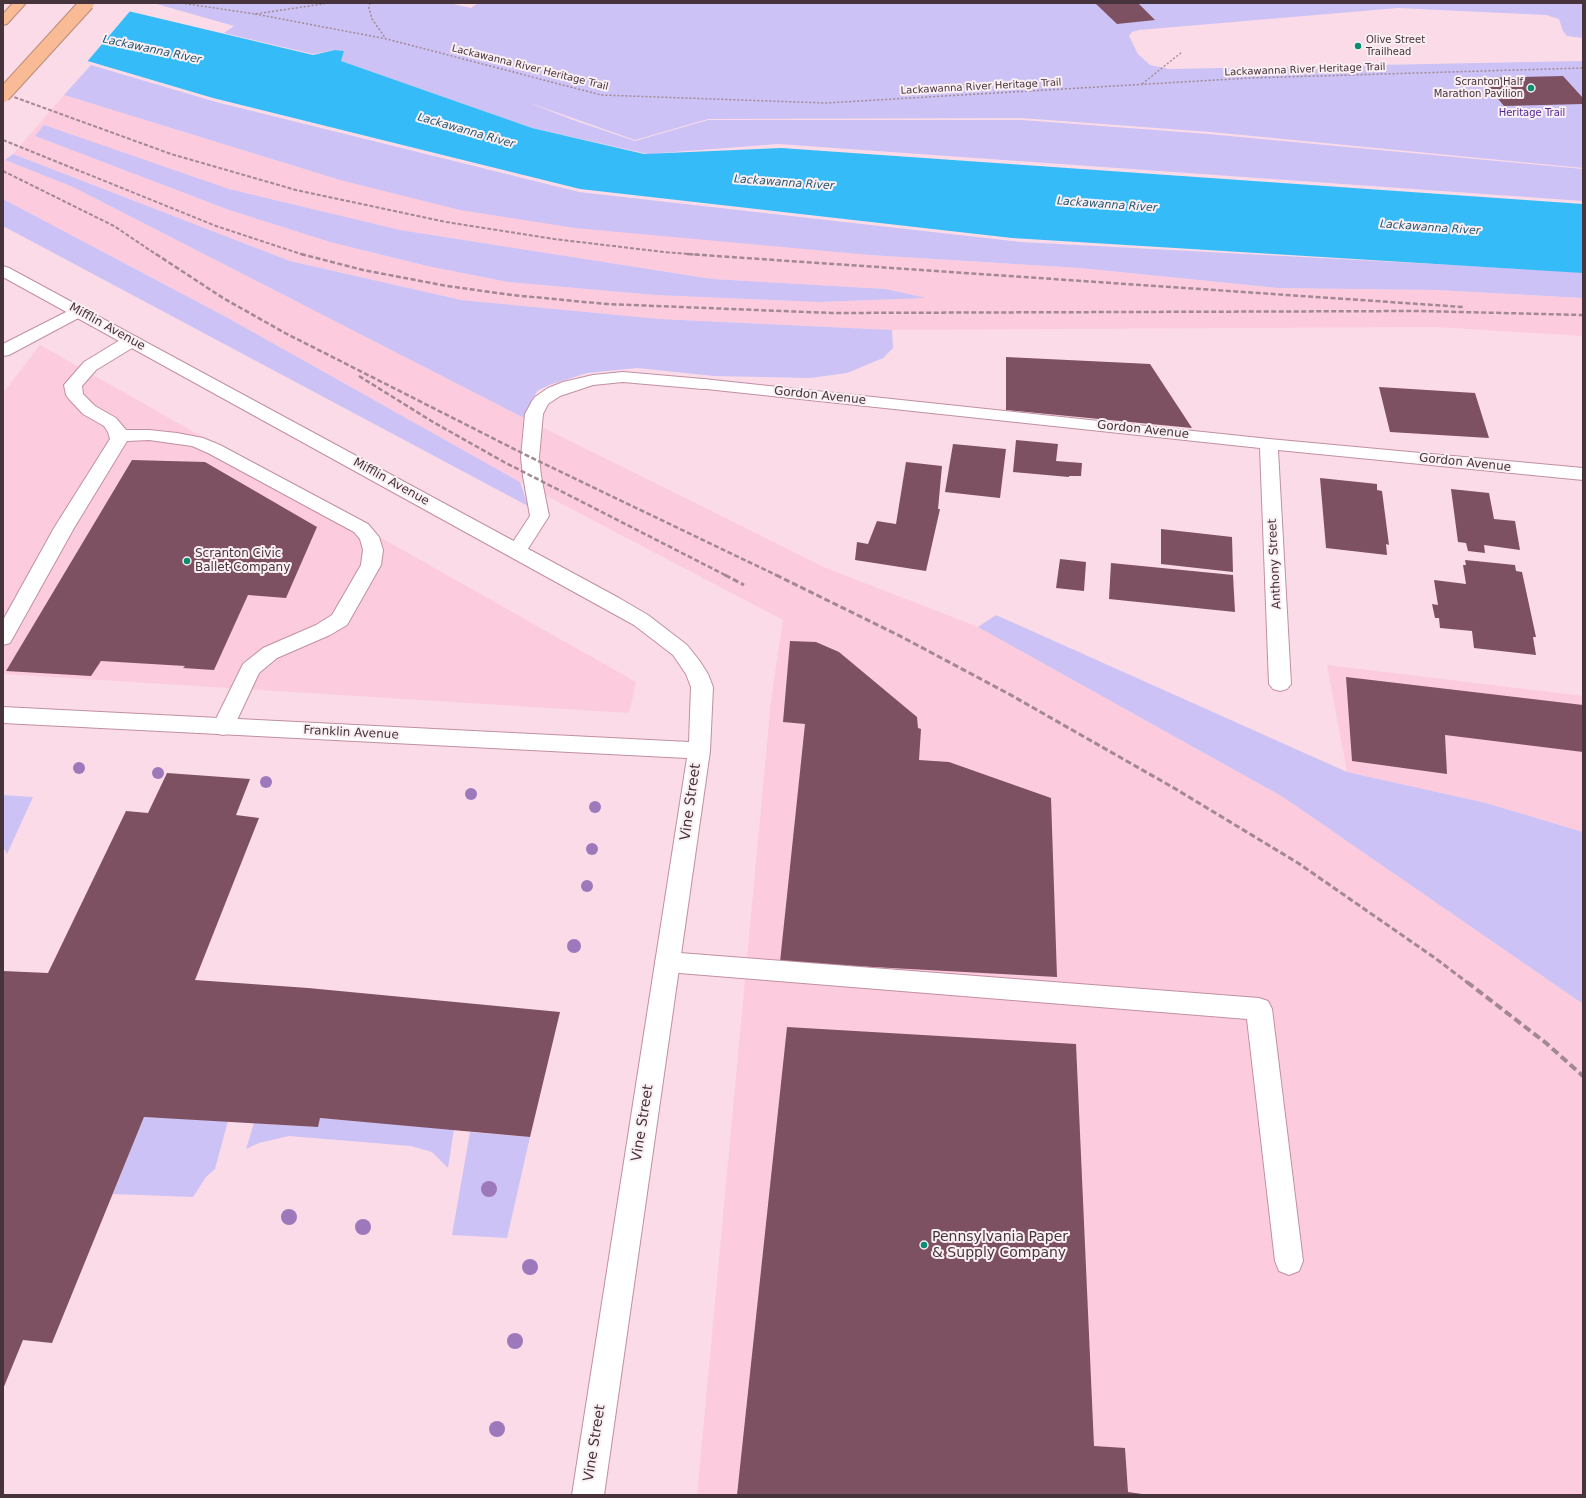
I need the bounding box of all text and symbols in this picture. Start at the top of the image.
water label: Lackawanna River [102,33,202,67]
place label: Olive Street Trailhead [1366,34,1425,58]
marker: Olive Street Trailhead [1353,41,1363,51]
street label: Lackawanna River Heritage Trail [450,43,610,93]
street label: Lackawanna River Heritage Trail [1224,61,1386,79]
place label: Scranton Half Marathon Pavilion [1434,76,1523,100]
street label: Lackawanna River Heritage Trail [900,77,1062,97]
marker: Scranton Half Marathon Pavilion [1526,83,1536,93]
park label: Heritage Trail [1499,107,1565,119]
water label: Lackawanna River [416,111,516,151]
water label: Lackawanna River [733,173,835,193]
water label: Lackawanna River [1056,195,1158,215]
water label: Lackawanna River [1379,218,1481,238]
street label: Mifflin Avenue [67,300,147,354]
street label: Gordon Avenue [773,384,867,408]
street label: Gordon Avenue [1096,418,1190,442]
street label: Gordon Avenue [1418,451,1512,475]
street label: Mifflin Avenue [351,455,431,509]
street label: Anthony Street [1265,518,1285,610]
place label: Scranton Civic Ballet Company [195,547,290,575]
marker: Scranton Civic Ballet Company [182,556,192,566]
street label: Franklin Avenue [303,723,399,743]
street label: Vine Street [677,762,705,842]
street label: Vine Street [629,1083,657,1163]
place label: Pennsylvania Paper & Supply Company [932,1229,1068,1262]
marker: Pennsylvania Paper & Supply Company [919,1240,929,1250]
street label: Vine Street [581,1403,609,1483]

